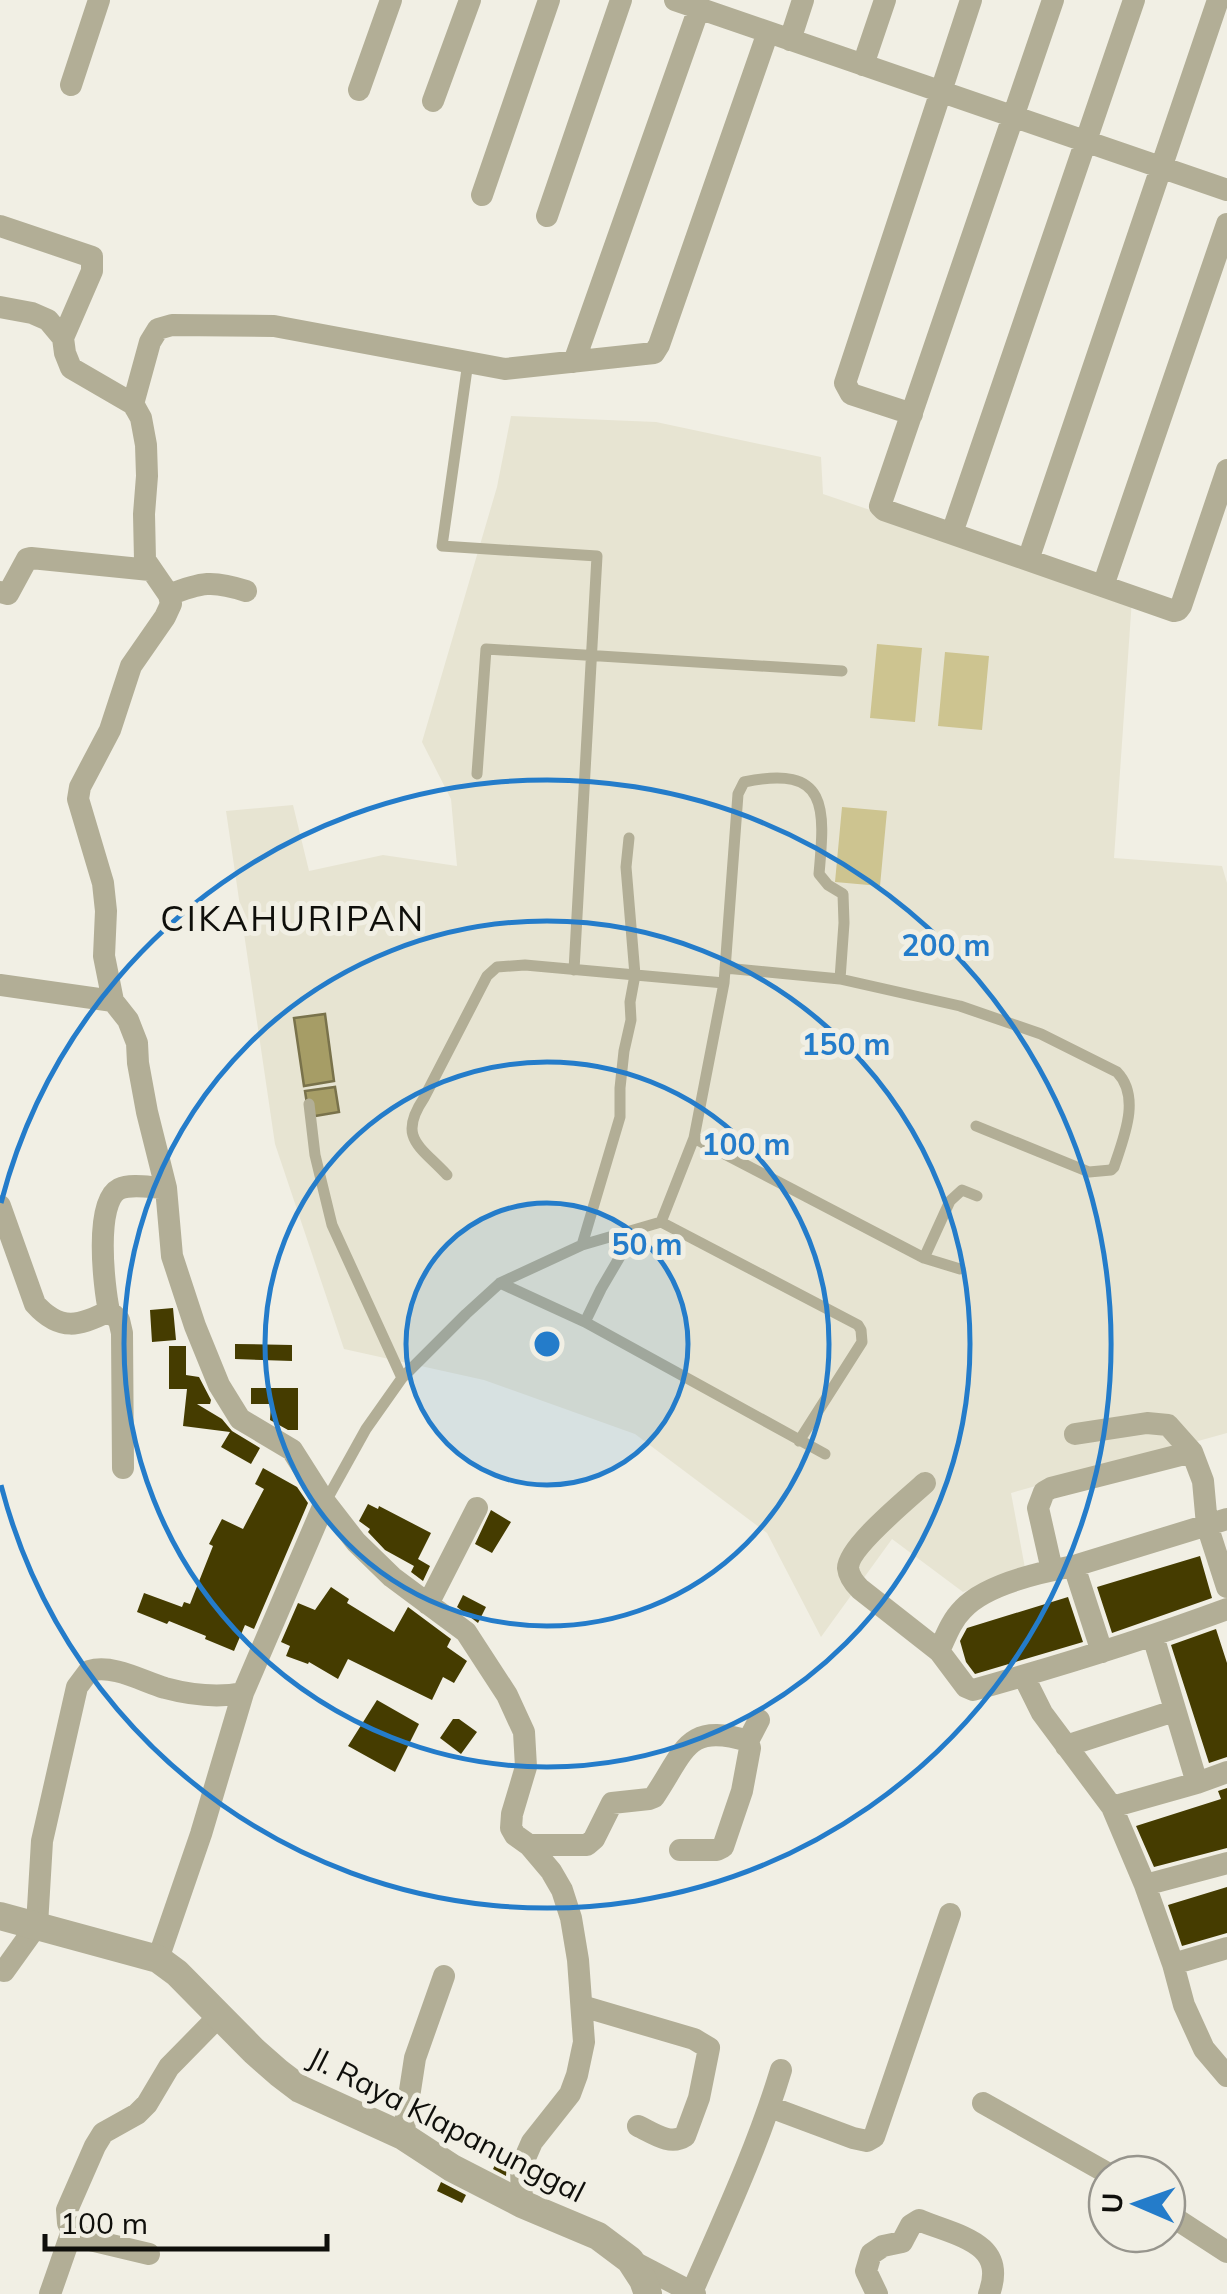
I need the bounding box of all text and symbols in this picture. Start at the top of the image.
district label: CIKAHURIPAN [160,896,426,940]
text: 200 m [901,926,991,964]
text: 150 m [801,1025,891,1063]
text: 100 m [701,1125,791,1163]
text: 50 m [611,1225,683,1263]
centre of rings [529,1326,565,1362]
street label: Jl. Raya Klapanunggal [302,2038,592,2210]
north arrow [1087,2154,1187,2254]
scale bar [45,2189,328,2251]
text: U [1094,2192,1129,2214]
text: 100 m [60,2204,148,2242]

